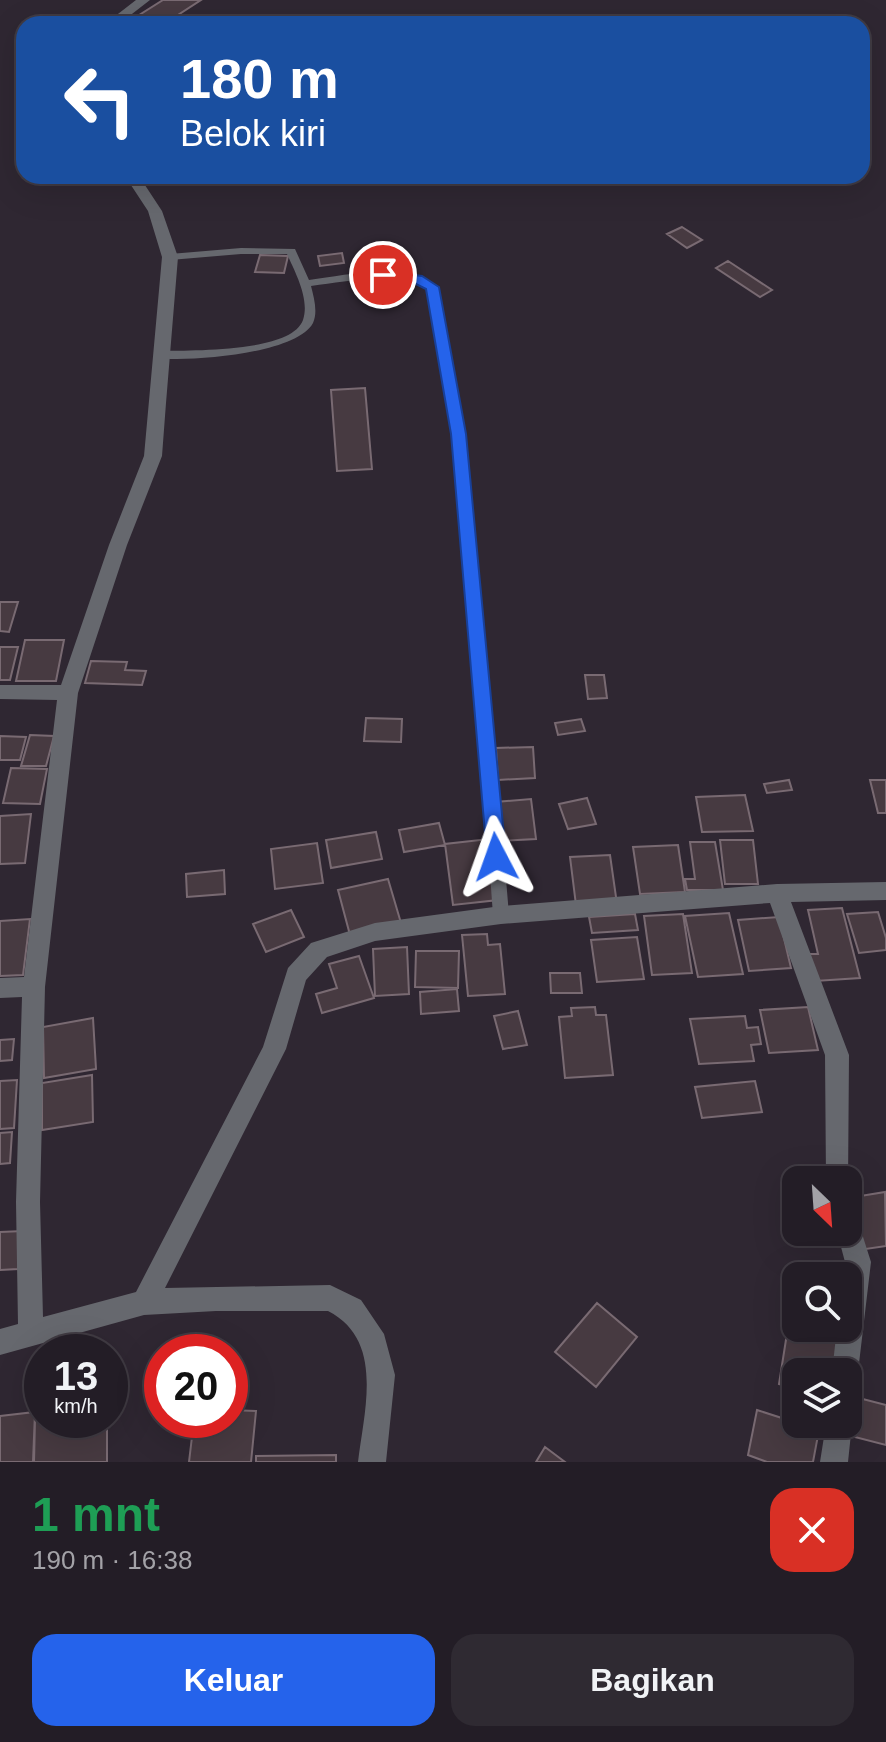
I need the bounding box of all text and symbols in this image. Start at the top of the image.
text: 180 m [180,47,339,110]
icon: left [48,48,152,152]
text: Belok kiri [180,113,326,154]
pin [349,241,417,309]
icon: arrive [361,253,405,297]
position arrow [454,815,538,899]
north arrow [782,1166,862,1246]
map controls [782,1166,862,1438]
button: search [782,1262,862,1342]
speed limit sign: 20 [144,1334,248,1438]
text: 13 [54,1354,98,1398]
button: layers [782,1358,862,1438]
text: km/h [54,1395,98,1417]
text: 1 mnt [32,1488,160,1541]
button: close [770,1488,854,1572]
text: 190 m · 16:38 [32,1545,192,1575]
button: Keluar [32,1634,435,1726]
button: Bagikan [451,1634,854,1726]

